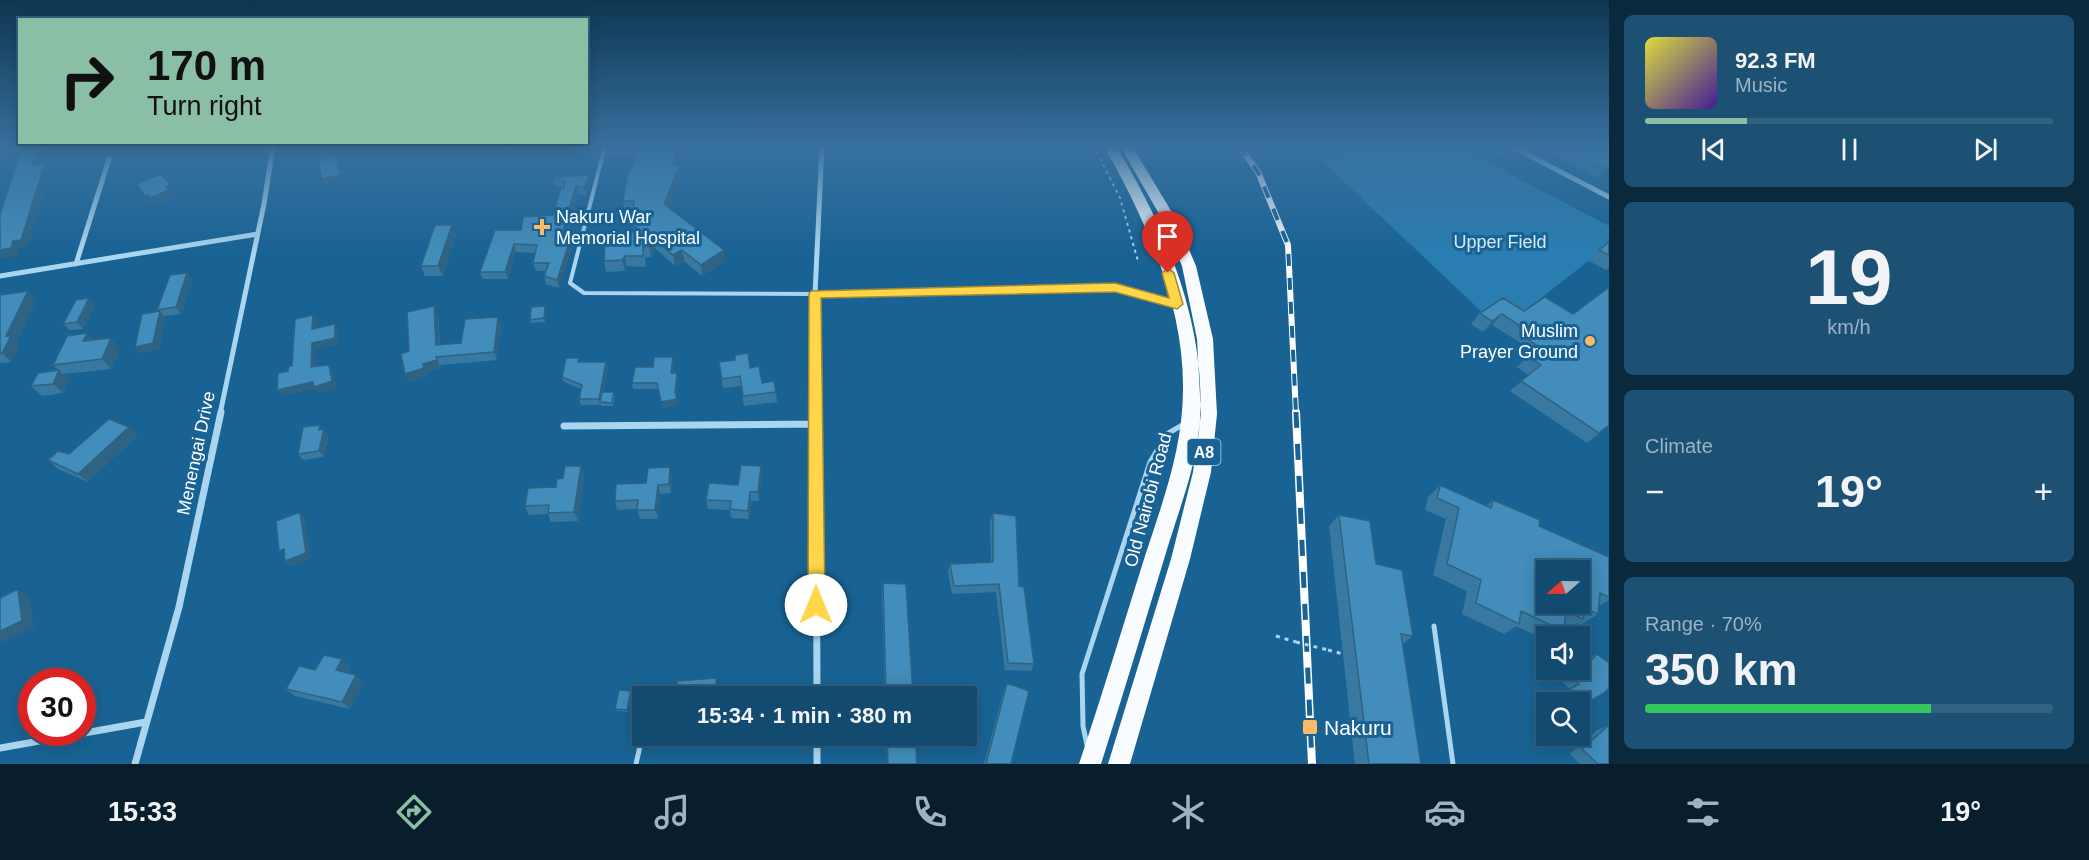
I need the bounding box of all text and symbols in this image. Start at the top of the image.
icon: right [48,42,126,120]
text: 170 m [147,42,266,89]
text: 92.3 FM [1735,48,1816,73]
text: Music [1735,74,1787,96]
text: Turn right [147,91,262,121]
icon: previous [1697,133,1730,166]
icon: pause [1833,133,1866,166]
icon: next [1969,133,2002,166]
place label: Nakuru War Memorial Hospital [556,207,700,248]
pin [1142,211,1193,273]
marker: Nakuru War Memorial Hospital [533,218,551,236]
icon: arrive [1151,220,1184,253]
park label: Upper Field [1453,232,1547,252]
text: 19 [1806,233,1892,321]
text: km/h [1827,316,1871,338]
place label: Muslim Prayer Ground [1460,321,1578,362]
marker: Muslim Prayer Ground [1583,334,1597,348]
street label: Menengai Drive [173,389,219,517]
street label: Old Nairobi Road [1120,431,1176,569]
text: Climate [1645,435,1713,457]
road number: A8 [1188,439,1220,465]
text: 19° [1815,466,1883,517]
text: − [1645,473,1664,510]
text: + [2034,473,2053,510]
north arrow [1536,560,1590,614]
map controls [1536,560,1590,746]
position arrow [784,573,848,637]
text: Range · 70% [1645,613,1762,635]
button: sound [1536,626,1590,680]
text: 350 km [1645,644,1798,695]
speed limit sign: 30 [18,668,96,746]
button: search [1536,692,1590,746]
text: 15:34 · 1 min · 380 m [697,703,912,728]
place label: Nakuru [1324,716,1392,739]
marker: Nakuru [1301,718,1319,736]
icon: directions [393,791,435,833]
icon: music [651,791,693,833]
icon: phone [909,791,951,833]
icon: climate [1167,791,1209,833]
icon: car [1424,791,1466,833]
icon: filters [1682,791,1724,833]
text: 15:33 [108,797,177,827]
text: 19° [1940,797,1981,827]

